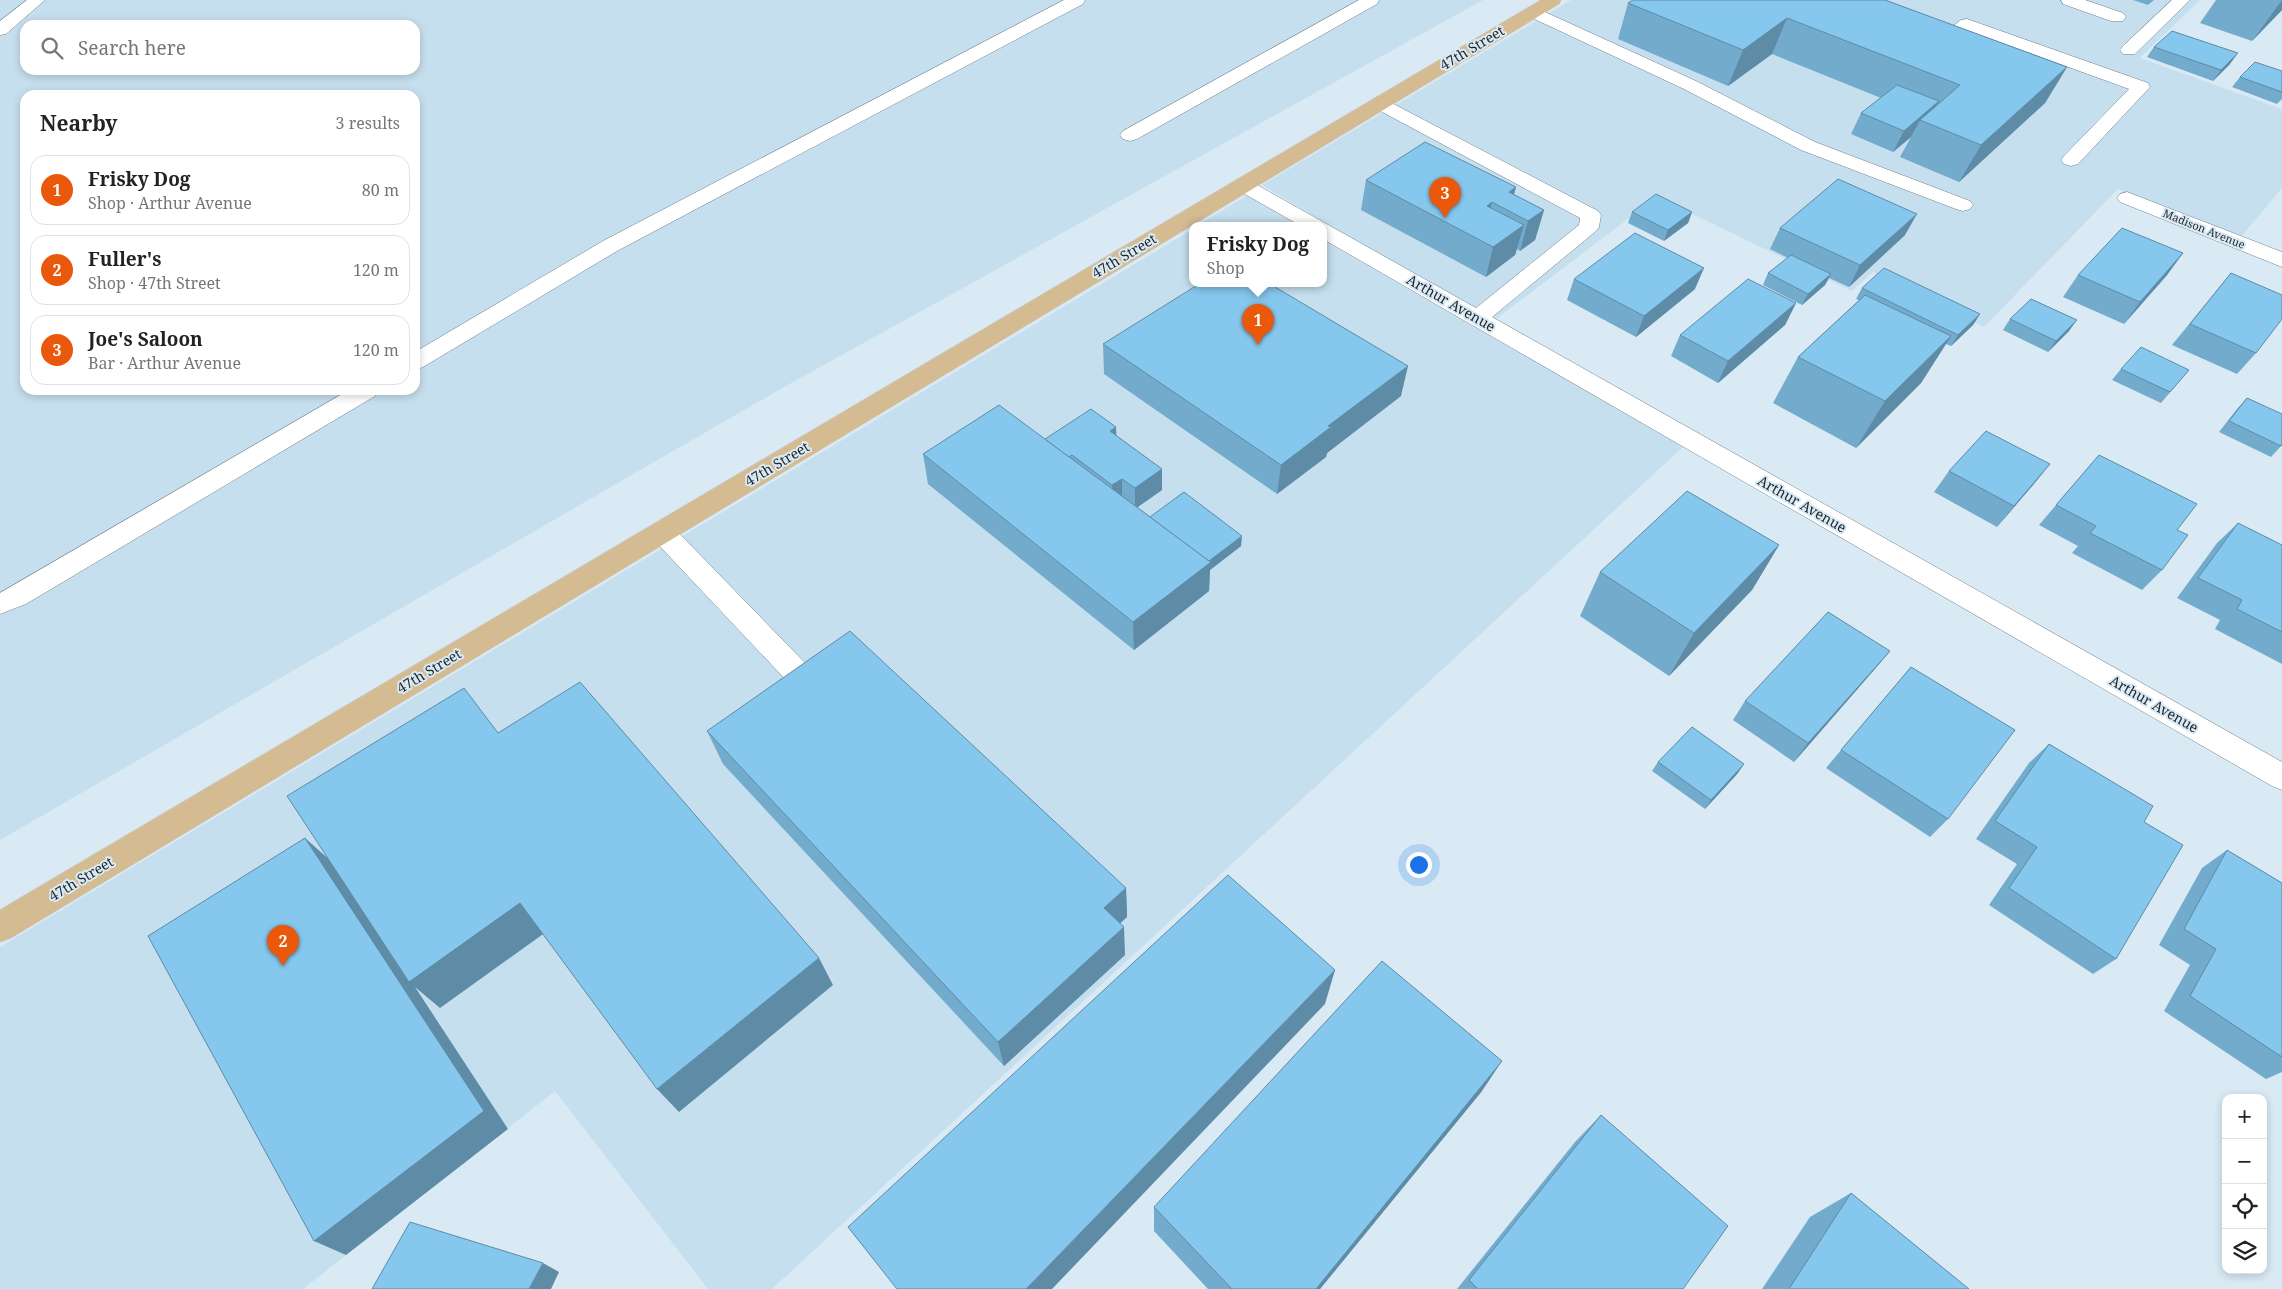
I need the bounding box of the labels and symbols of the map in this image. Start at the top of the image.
street label: 47th Street [1436,21,1508,74]
pin: 3 [1429,177,1461,218]
street label: Madison Avenue [2161,205,2248,252]
street label: 47th Street [1088,229,1160,282]
street label: Arthur Avenue [1403,269,1499,336]
pin: 1 [1242,304,1274,345]
street label: 47th Street [741,437,813,490]
street label: Arthur Avenue [1754,470,1850,537]
street label: 47th Street [393,644,465,697]
street label: Arthur Avenue [2106,670,2202,737]
street label: 47th Street [45,852,117,905]
your location [1406,852,1432,878]
pin: 2 [267,925,299,966]

